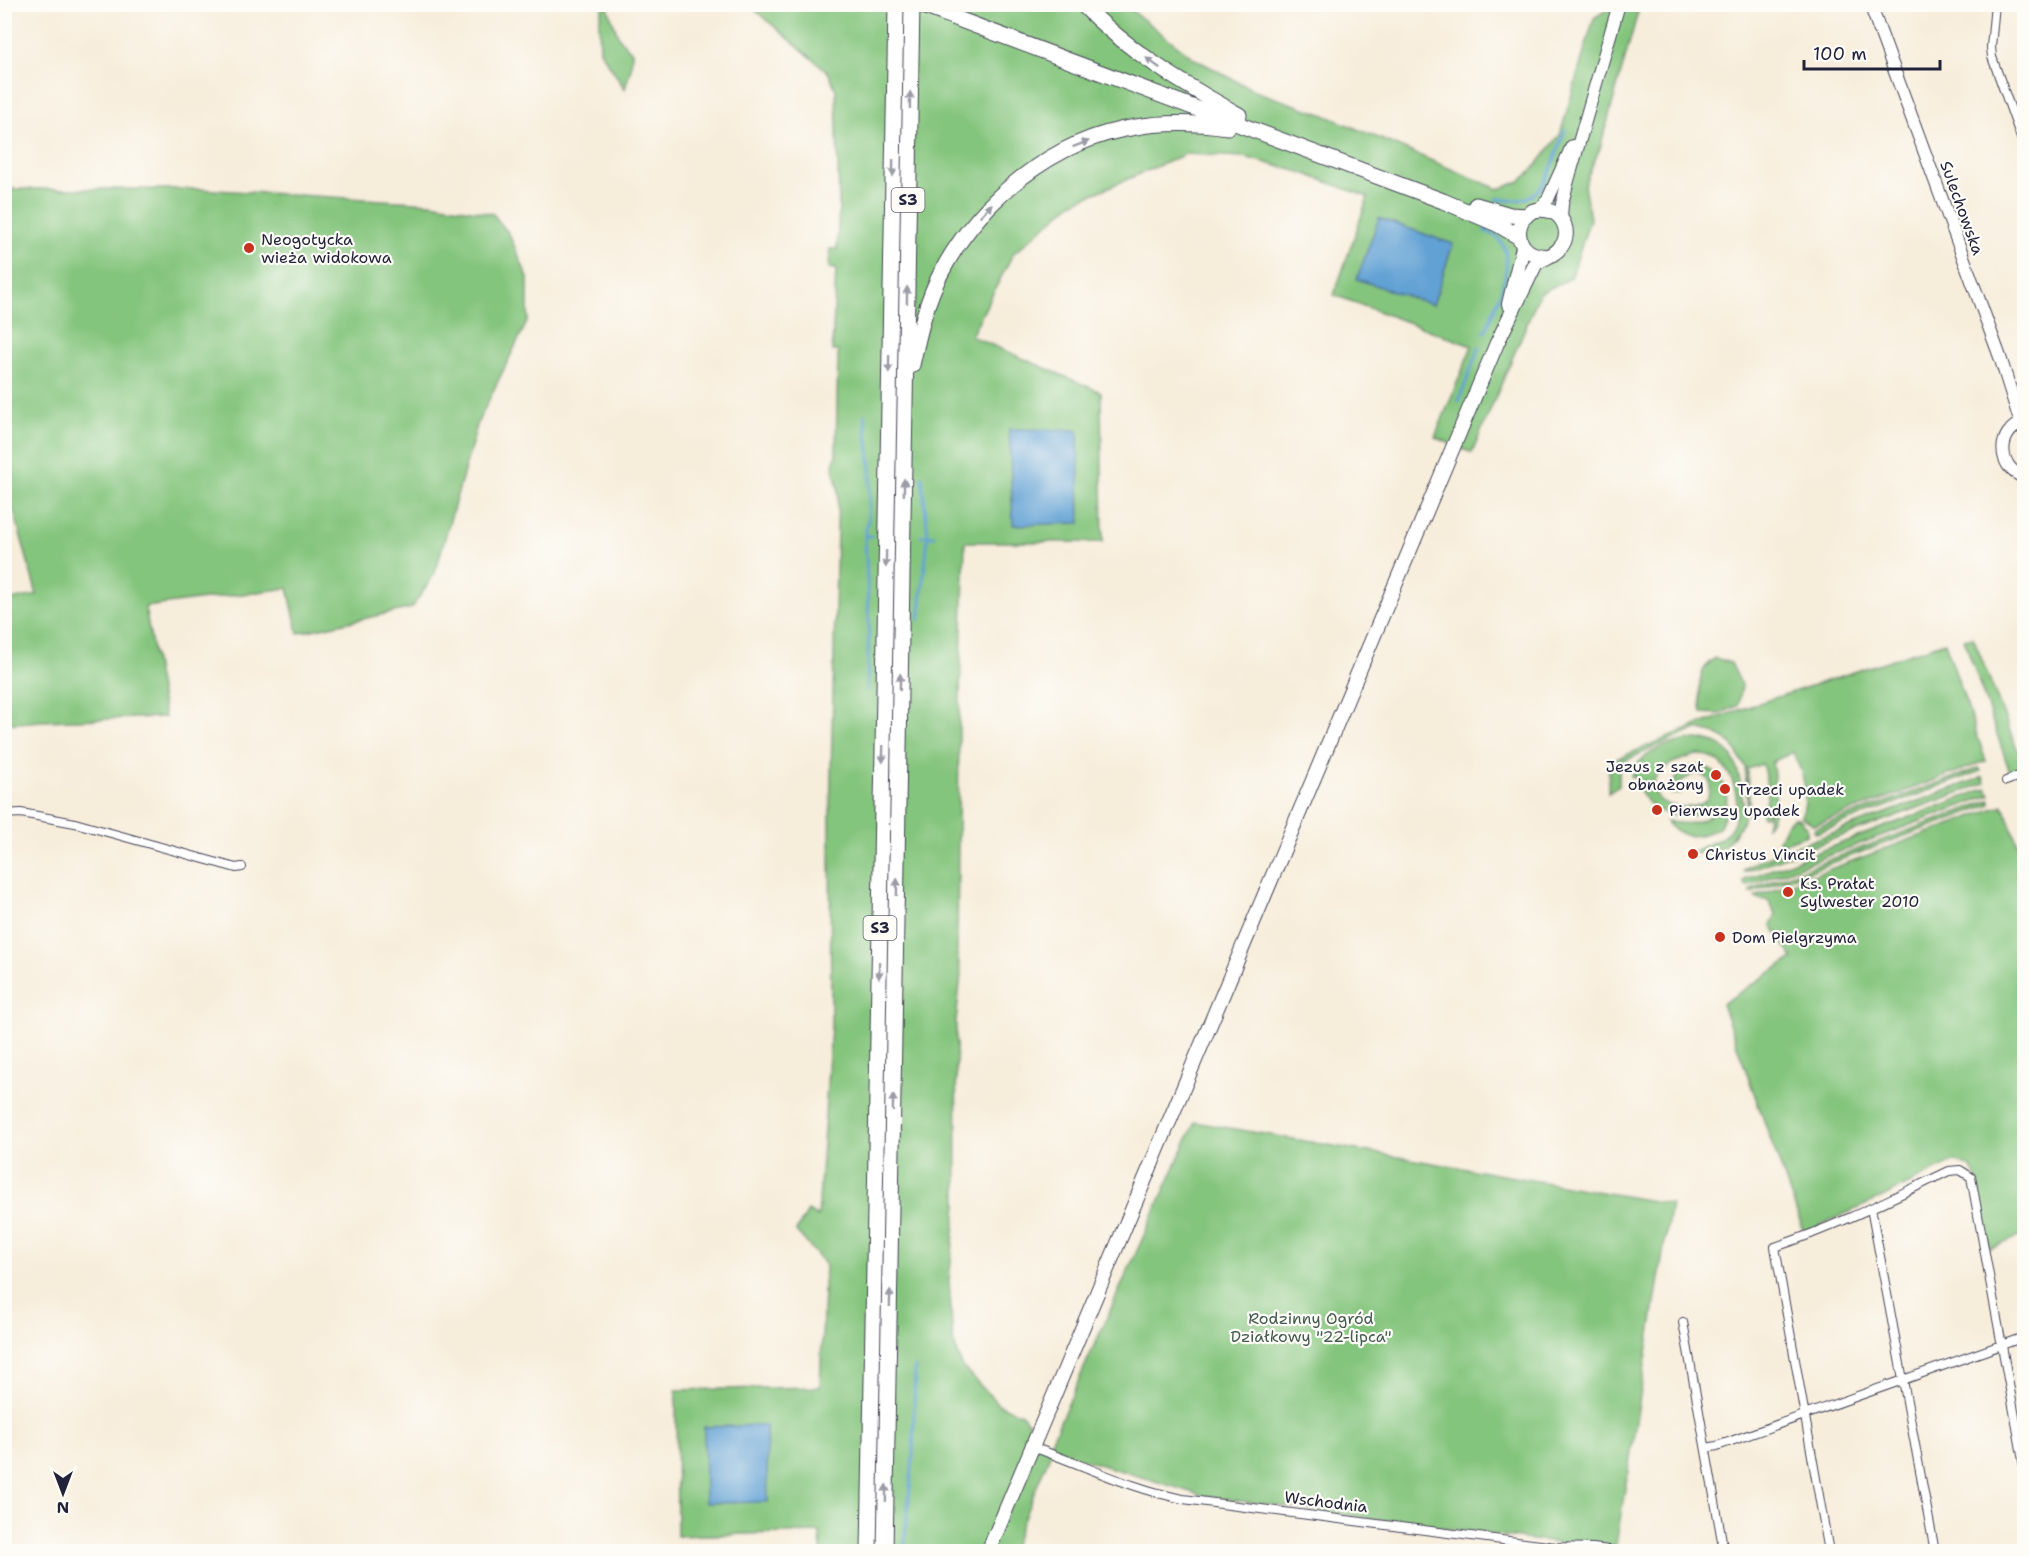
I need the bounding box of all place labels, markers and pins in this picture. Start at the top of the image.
place label: Neogotycka wieża widokowa [261,229,392,268]
marker: Neogotycka wieża widokowa [242,241,256,255]
place label: Jezus z szat obnażony [1605,756,1704,795]
marker: Jezus z szat obnażony [1709,768,1723,782]
place label: Trzeci upadek [1737,779,1844,800]
marker: Trzeci upadek [1718,782,1732,796]
place label: Pierwszy upadek [1669,800,1800,821]
marker: Pierwszy upadek [1650,803,1664,817]
place label: Christus Vincit [1705,844,1816,865]
marker: Christus Vincit [1686,847,1700,861]
place label: Ks. Prałat Sylwester 2010 [1800,873,1920,912]
marker: Ks. Prałat Sylwester 2010 [1781,885,1795,899]
place label: Dom Pielgrzyma [1732,927,1857,948]
marker: Dom Pielgrzyma [1713,930,1727,944]

